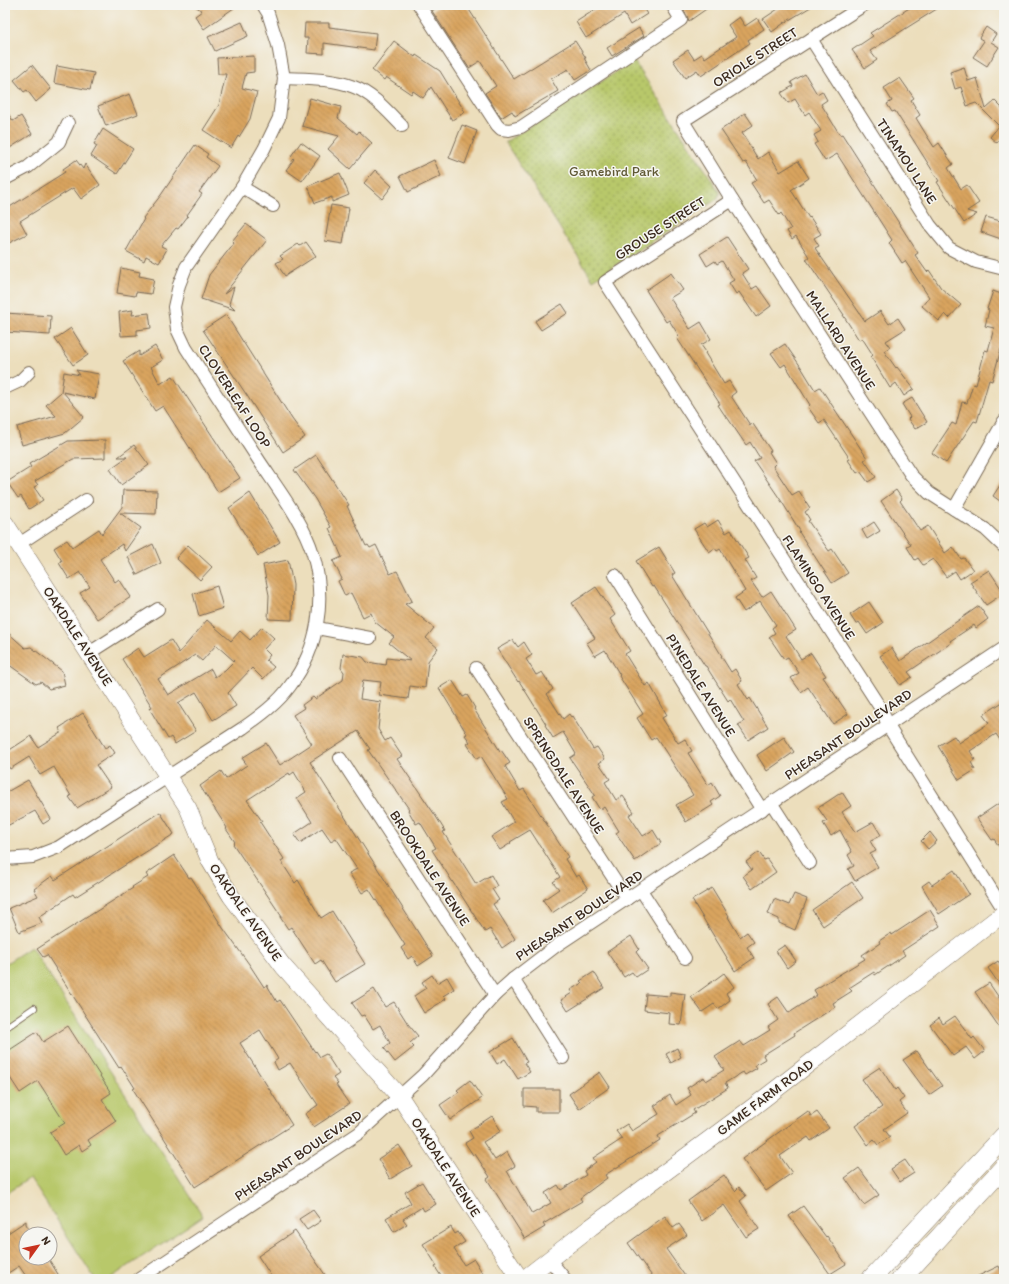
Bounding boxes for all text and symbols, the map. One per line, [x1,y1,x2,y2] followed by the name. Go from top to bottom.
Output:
[709,23,801,91] street label: ORIOLE STREET
[873,115,941,207] street label: TINAMOU LANE
[569,163,660,180] park label: Gamebird Park
[612,193,709,264] street label: GROUSE STREET
[802,287,879,393] street label: MALLARD AVENUE
[195,341,274,451] street label: CLOVERLEAF LOOP
[778,532,859,643] street label: FLAMINGO AVENUE
[39,583,116,689] street label: OAKDALE AVENUE
[662,631,739,740] street label: PINEDALE AVENUE
[781,685,915,783] street label: PHEASANT BOULEVARD
[519,713,608,837] street label: SPRINGDALE AVENUE
[386,807,473,929] street label: BROOKDALE AVENUE
[206,860,286,965] street label: OAKDALE AVENUE
[512,866,646,964] street label: PHEASANT BOULEVARD
[714,1055,817,1139] street label: GAME FARM ROAD
[231,1106,365,1204] street label: PHEASANT BOULEVARD
[407,1114,484,1220] street label: OAKDALE AVENUE
[18,1226,58,1266] north arrow
[38,1234,53,1247] text: N

